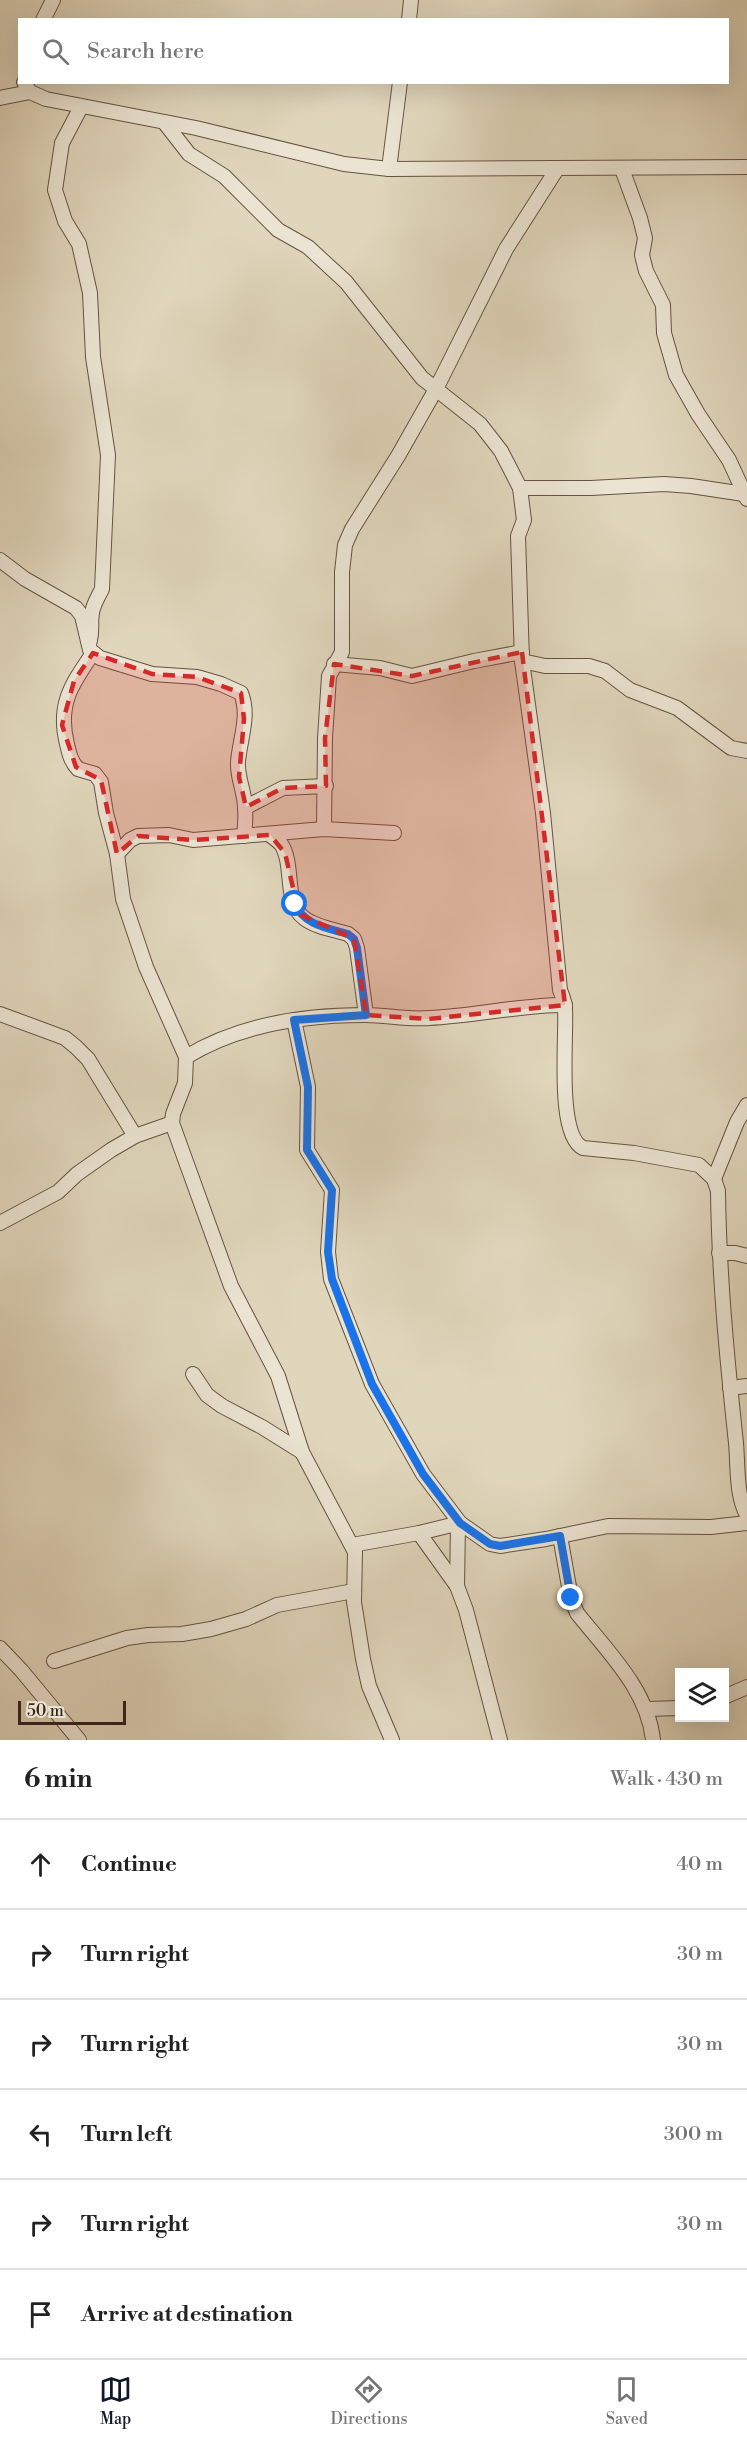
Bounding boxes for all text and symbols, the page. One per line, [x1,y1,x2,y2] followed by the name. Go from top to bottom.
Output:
[18,18,729,84] search box
[39,35,72,68] icon: search
[87,38,204,65] text: Search here
[281,890,307,916] route start
[557,1584,583,1610] route end
[675,1668,729,1722] map controls
[675,1668,729,1722] button: layers
[18,1698,126,1726] scale bar
[27,1701,64,1721] text: 50 m
[24,1763,92,1795] text: 6 min
[610,1767,723,1792] text: Walk · 430 m
[24,1848,57,1881] icon: ahead
[81,1851,177,1878] text: Continue
[676,1852,723,1877] text: 40 m
[24,1938,57,1971] icon: right
[81,1941,189,1968] text: Turn right
[677,1942,723,1967] text: 30 m
[24,2028,57,2061] icon: right
[81,2031,189,2058] text: Turn right
[677,2032,723,2057] text: 30 m
[24,2118,57,2151] icon: left
[81,2121,172,2148] text: Turn left
[664,2122,723,2147] text: 300 m
[24,2208,57,2241] icon: right
[81,2211,189,2238] text: Turn right
[677,2212,723,2237] text: 30 m
[24,2298,57,2331] icon: arrive
[81,2301,293,2328] text: Arrive at destination
[99,2373,132,2429] tab: Map
[330,2373,408,2429] tab: Directions
[606,2373,648,2429] tab: Saved

